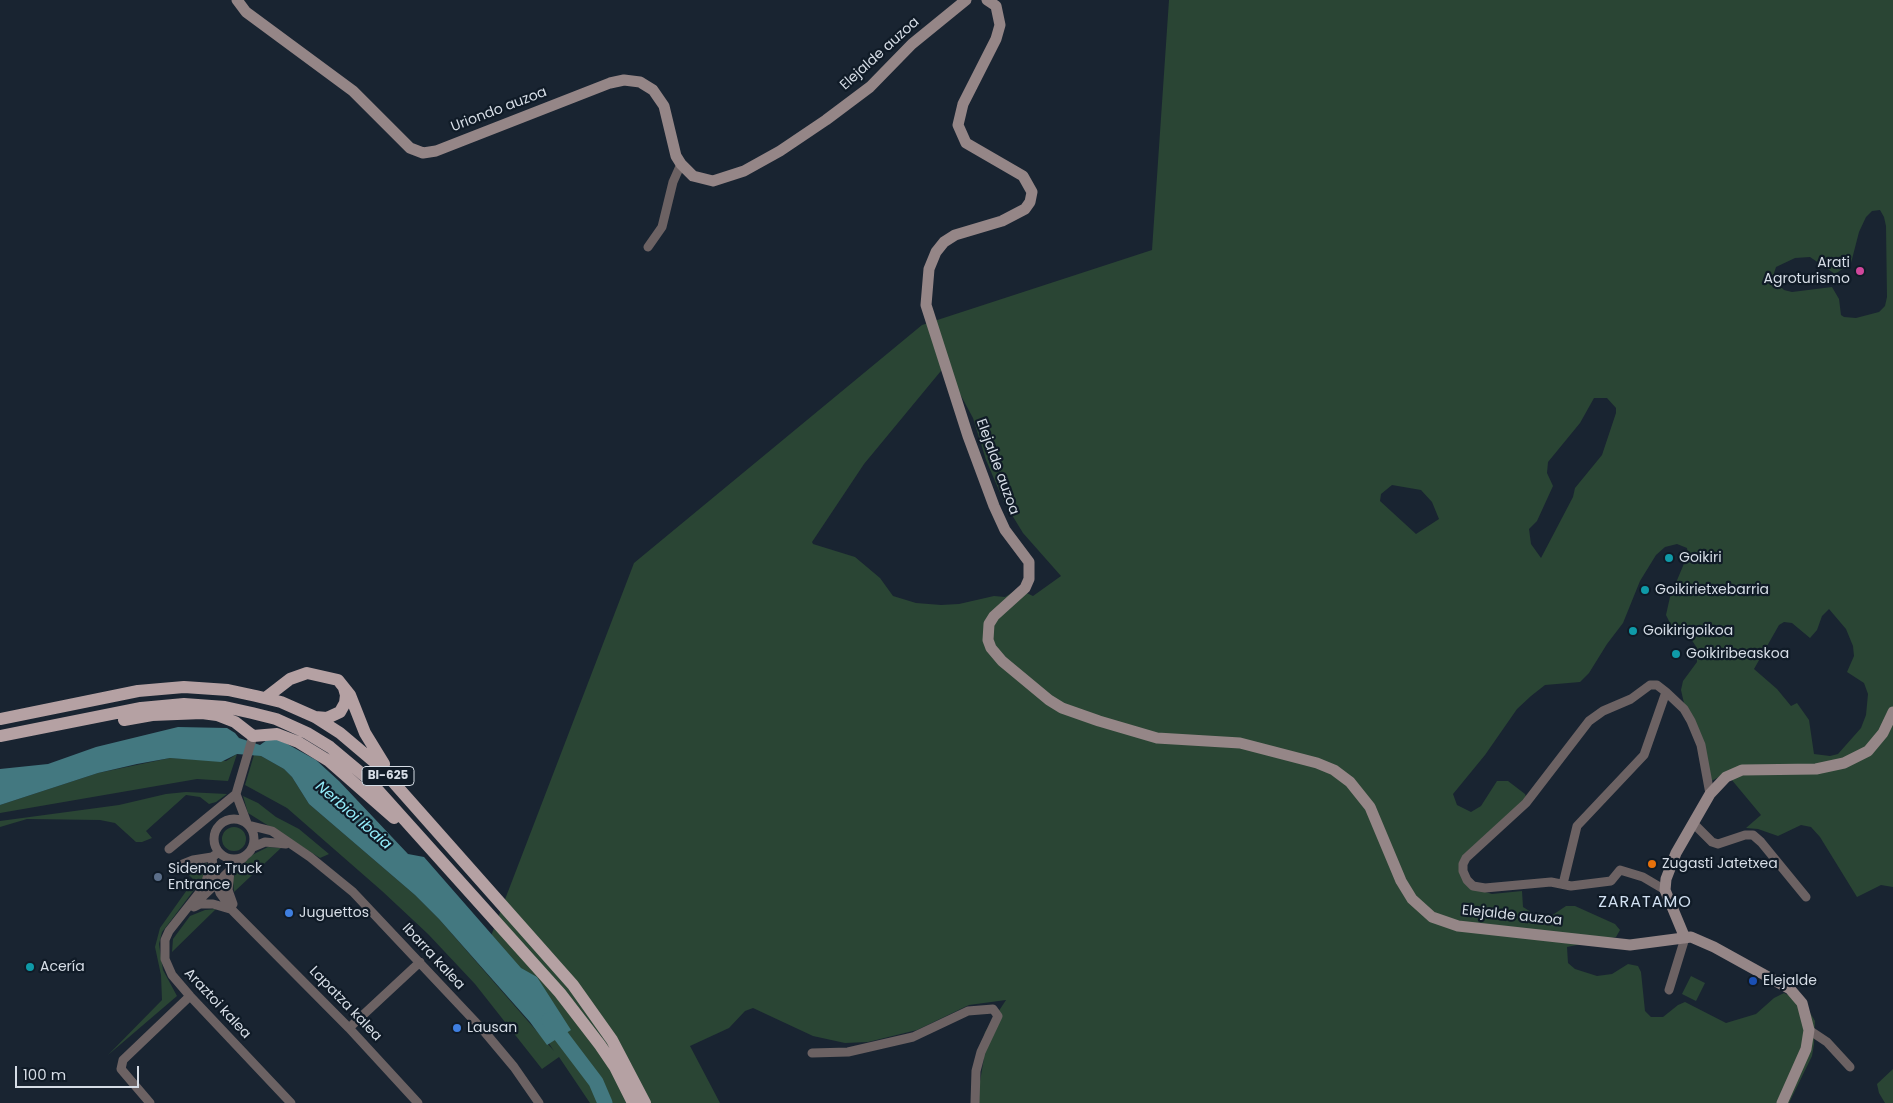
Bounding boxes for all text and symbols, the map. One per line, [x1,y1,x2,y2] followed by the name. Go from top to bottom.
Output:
[837,14,923,94] street label: Elejalde auzoa
[449,84,549,136] street label: Uriondo auzoa
[1764,255,1850,288] place label: Arati Agroturismo
[1854,265,1866,277] marker: Arati Agroturismo
[972,417,1022,517] street label: Elejalde auzoa
[1679,550,1722,566] place label: Goikiri
[1663,552,1675,564] marker: Goikiri
[1655,582,1769,598] place label: Goikirietxebarria
[1639,584,1651,596] marker: Goikirietxebarria
[1643,623,1733,639] place label: Goikirigoikoa
[1627,625,1639,637] marker: Goikirigoikoa
[1686,646,1789,662] place label: Goikiribeaskoa
[1670,648,1682,660] marker: Goikiribeaskoa
[362,766,414,786] road number: BI-625
[311,778,395,854] water label: Nerbioi ibaia
[1662,856,1778,872] place label: Zugasti Jatetxea
[1646,858,1658,870] marker: Zugasti Jatetxea
[168,861,262,894] place label: Sidenor Truck Entrance
[152,871,164,883] marker: Sidenor Truck Entrance
[1597,893,1693,913] district label: ZARATAMO
[1461,902,1563,930] street label: Elejalde auzoa
[299,905,369,921] place label: Juguettos
[283,907,295,919] marker: Juguettos
[398,920,468,994] street label: Ibarra kalea
[40,959,85,975] place label: Acería
[24,961,36,973] marker: Acería
[305,963,385,1045] street label: Lapatza kalea
[180,965,254,1043] street label: Araztoi kalea
[1763,973,1817,989] place label: Elejalde
[1747,975,1759,987] marker: Elejalde
[467,1020,517,1036] place label: Lausan
[451,1022,463,1034] marker: Lausan
[18,1056,141,1088] scale bar
[23,1064,66,1085] text: 100 m

